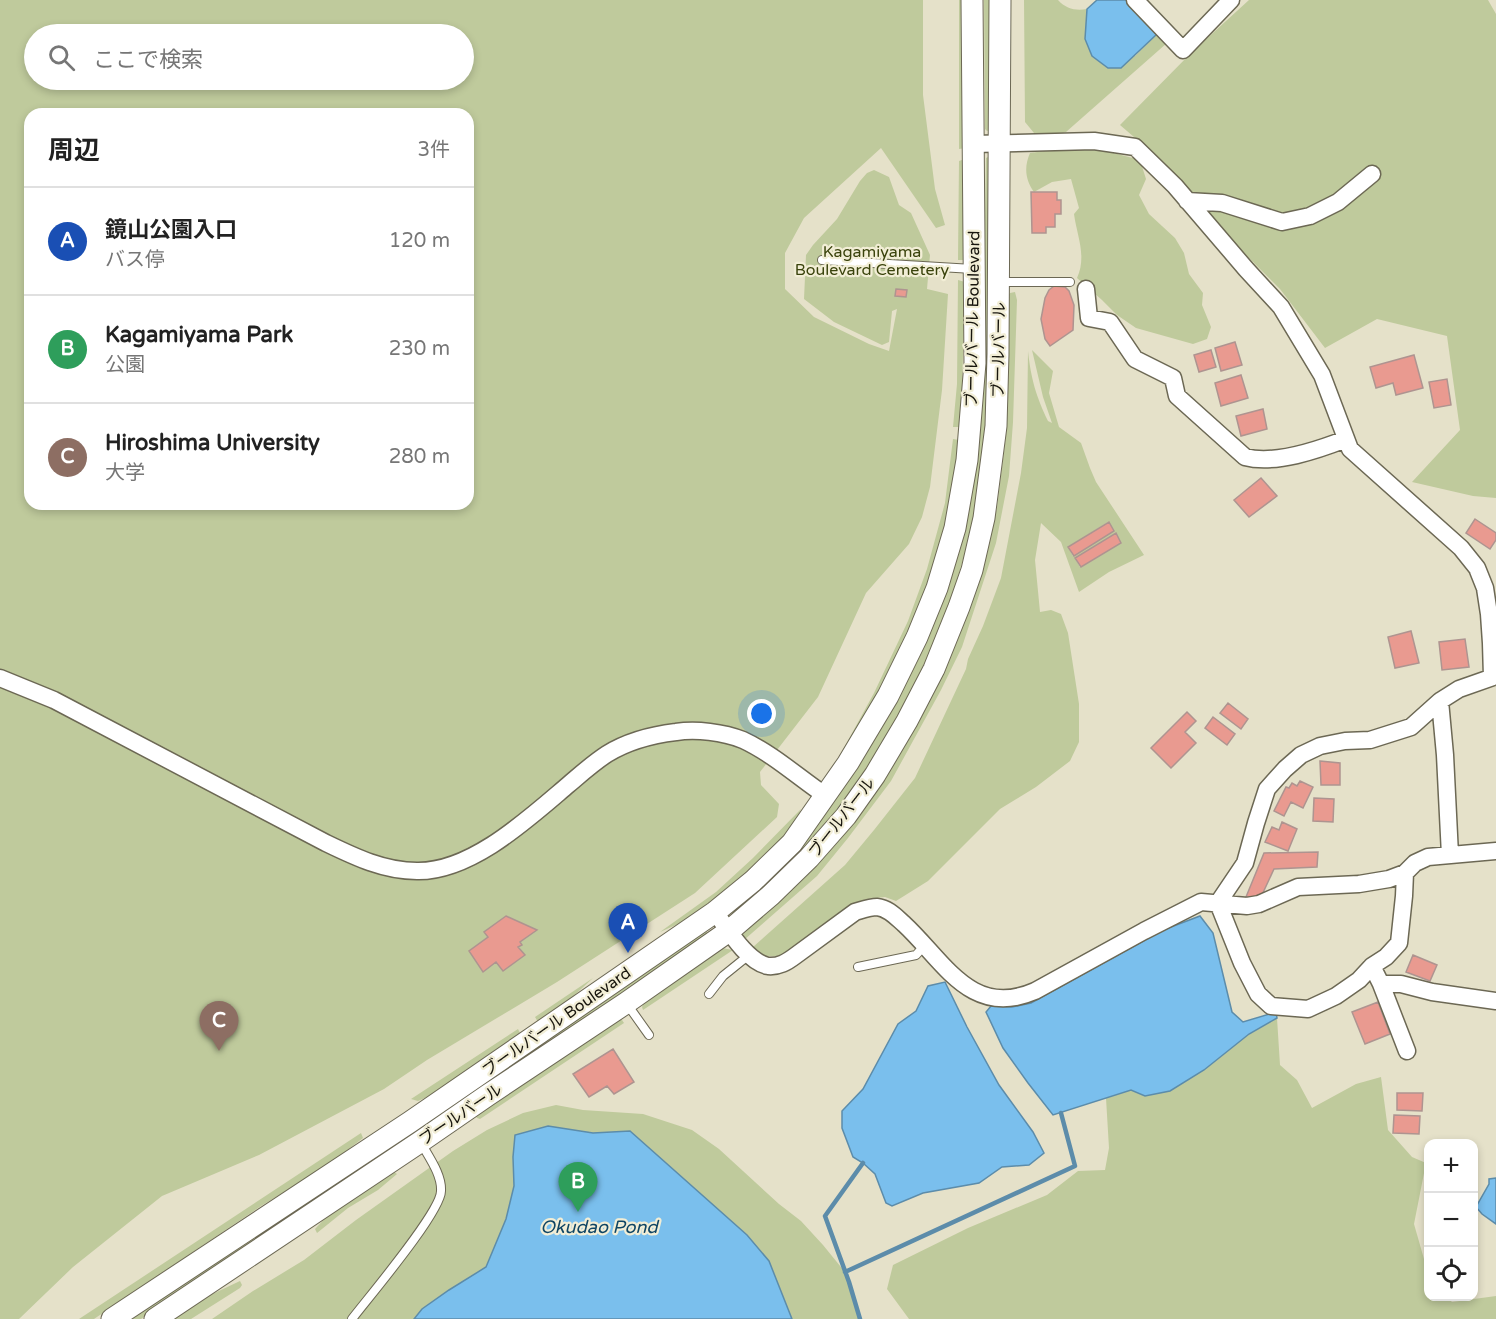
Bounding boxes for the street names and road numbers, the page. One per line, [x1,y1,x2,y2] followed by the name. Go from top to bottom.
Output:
[961,230,985,408] street label: ブールバール Boulevard
[988,302,1010,398] street label: ブールバール
[804,774,879,862] street label: ブールバール
[478,963,635,1081] street label: ブールバール Boulevard
[415,1080,506,1150] street label: ブールバール

